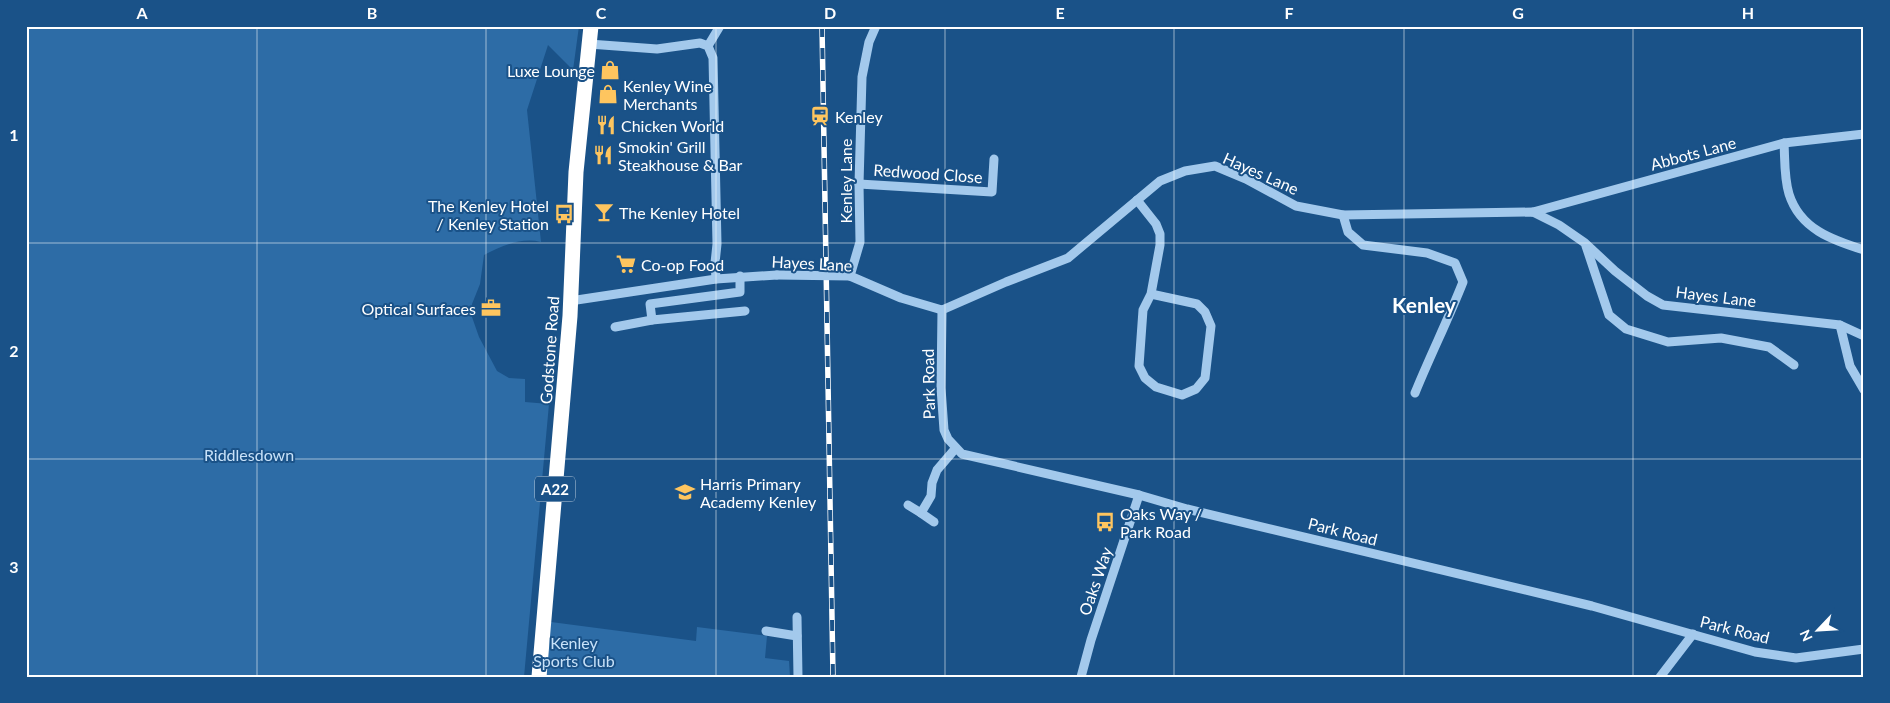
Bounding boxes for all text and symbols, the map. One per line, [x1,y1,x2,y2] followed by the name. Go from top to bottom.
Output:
[135,3,148,22] text: A
[367,3,377,22] text: B
[596,3,607,22] text: C
[824,3,836,22] text: D
[1055,3,1065,22] text: E
[1284,3,1294,22] text: F
[1512,3,1524,22] text: G
[1742,3,1754,22] text: H
[599,59,621,81] shop icon: Luxe Lounge
[507,61,595,80] place label: Luxe Lounge
[623,76,712,113] place label: Kenley Wine Merchants
[597,83,619,105] shop icon: Kenley Wine Merchants
[809,105,831,127] station icon: Kenley
[835,107,883,126] place label: Kenley
[595,114,617,136] restaurant icon: Chicken World
[621,116,724,135] place label: Chicken World
[9,125,19,144] text: 1
[1648,132,1738,174] street label: Abbots Lane
[618,137,743,174] place label: Smokin' Grill Steakhouse & Bar
[836,139,855,223] street label: Kenley Lane
[592,144,614,166] restaurant icon: Smokin' Grill Steakhouse & Bar
[1220,148,1302,198] street label: Hayes Lane
[873,160,983,186] street label: Redwood Close
[428,196,549,233] place label: The Kenley Hotel / Kenley Station
[593,201,615,223] bar icon: The Kenley Hotel
[553,203,575,225] bus stop icon: The Kenley Hotel / Kenley Station
[619,203,740,222] place label: The Kenley Hotel
[771,251,853,275] street label: Hayes Lane
[615,253,637,275] supermarket icon: Co-op Food
[641,255,724,274] place label: Co-op Food
[1675,282,1757,310] street label: Hayes Lane
[1392,292,1457,317] district label: Kenley
[536,295,562,405] street label: Godstone Road
[480,297,502,319] office icon: Optical Surfaces
[362,299,476,318] place label: Optical Surfaces
[9,341,19,360] text: 2
[918,348,938,420] street label: Park Road
[204,445,294,464] park label: Riddlesdown
[700,474,817,511] place label: Harris Primary Academy Kenley
[535,476,575,502] road number: A22
[674,481,696,503] school or university icon: Harris Primary Academy Kenley
[1120,504,1202,541] place label: Oaks Way / Park Road
[1094,511,1116,533] bus stop icon: Oaks Way / Park Road
[1306,513,1380,549] street label: Park Road
[1074,544,1116,618] street label: Oaks Way
[9,557,19,576] text: 3
[1792,606,1842,656] north arrow
[1698,611,1772,647] street label: Park Road
[1796,627,1816,644] text: N
[533,633,615,670] park label: Kenley Sports Club

